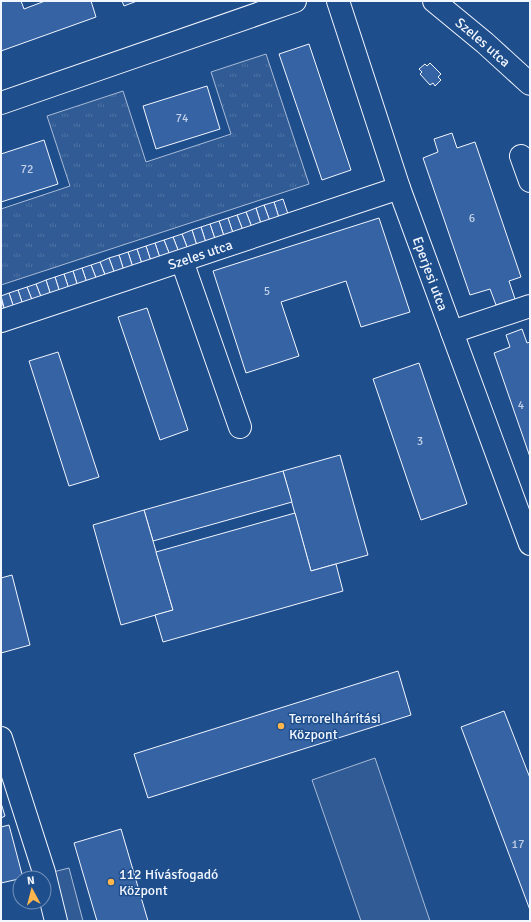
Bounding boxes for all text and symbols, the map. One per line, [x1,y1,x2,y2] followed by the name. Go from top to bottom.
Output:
[452,14,514,71] street label: Szeles utca
[176,111,189,126] house number: 74
[21,162,33,177] house number: 72
[469,211,475,226] house number: 6
[409,234,451,313] street label: Eperjesi utca
[166,236,235,274] street label: Szeles utca
[264,284,270,299] house number: 5
[518,398,525,413] house number: 4
[417,434,423,449] house number: 3
[289,710,381,743] place label: Terrorelhárítási Központ
[276,721,286,731] marker: Terrorelhárítási Központ
[512,837,524,852] house number: 17
[119,866,218,899] place label: 112 Hívásfogadó Központ
[12,870,52,910] north arrow
[26,874,35,887] text: N
[106,877,116,887] marker: 112 Hívásfogadó Központ

